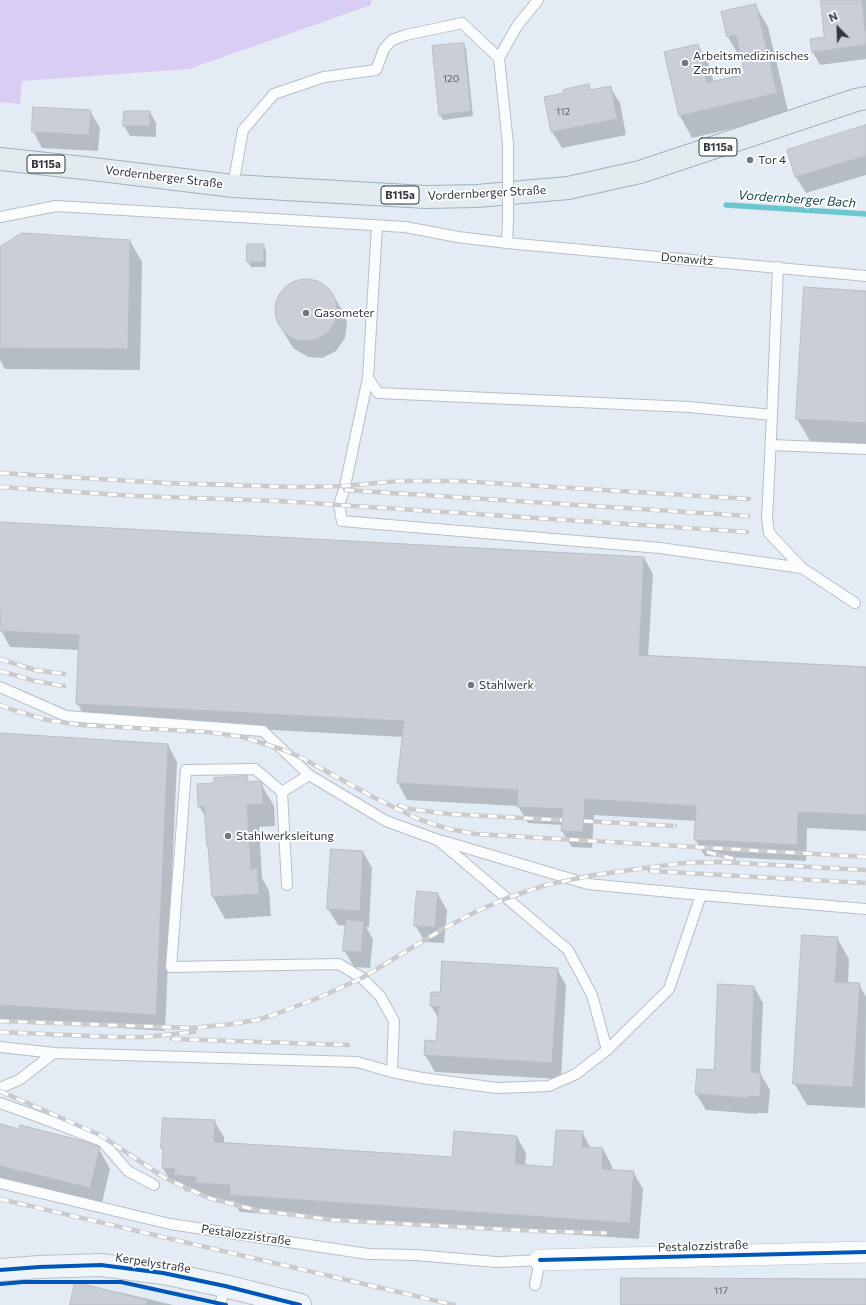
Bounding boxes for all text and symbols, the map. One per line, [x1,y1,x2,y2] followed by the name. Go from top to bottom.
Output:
[818,8,858,48] north arrow
[827,9,839,24] text: N
[693,49,809,77] place label: Arbeitsmedizinisches Zentrum
[680,58,690,68] marker: Arbeitsmedizinisches Zentrum
[443,73,459,85] house number: 120
[556,106,570,118] house number: 112
[699,138,737,156] road number: B115a
[758,153,786,167] place label: Tor 4
[27,155,65,173] road number: B115a
[745,155,755,165] marker: Tor 4
[104,163,224,191] street label: Vordernberger Straße
[427,183,547,203] street label: Vordernberger Straße
[381,186,419,204] road number: B115a
[738,187,856,211] water label: Vordernberger Bach
[660,250,714,268] street label: Donawitz
[314,306,374,320] place label: Gasometer
[301,308,311,318] marker: Gasometer
[479,678,534,692] place label: Stahlwerk
[466,680,476,690] marker: Stahlwerk
[236,829,334,843] place label: Stahlwerksleitung
[223,831,233,841] marker: Stahlwerksleitung
[200,1222,292,1248] street label: Pestalozzistraße
[658,1237,748,1255] street label: Pestalozzistraße
[114,1250,192,1276] street label: Kerpelystraße
[714,1285,728,1297] house number: 117

